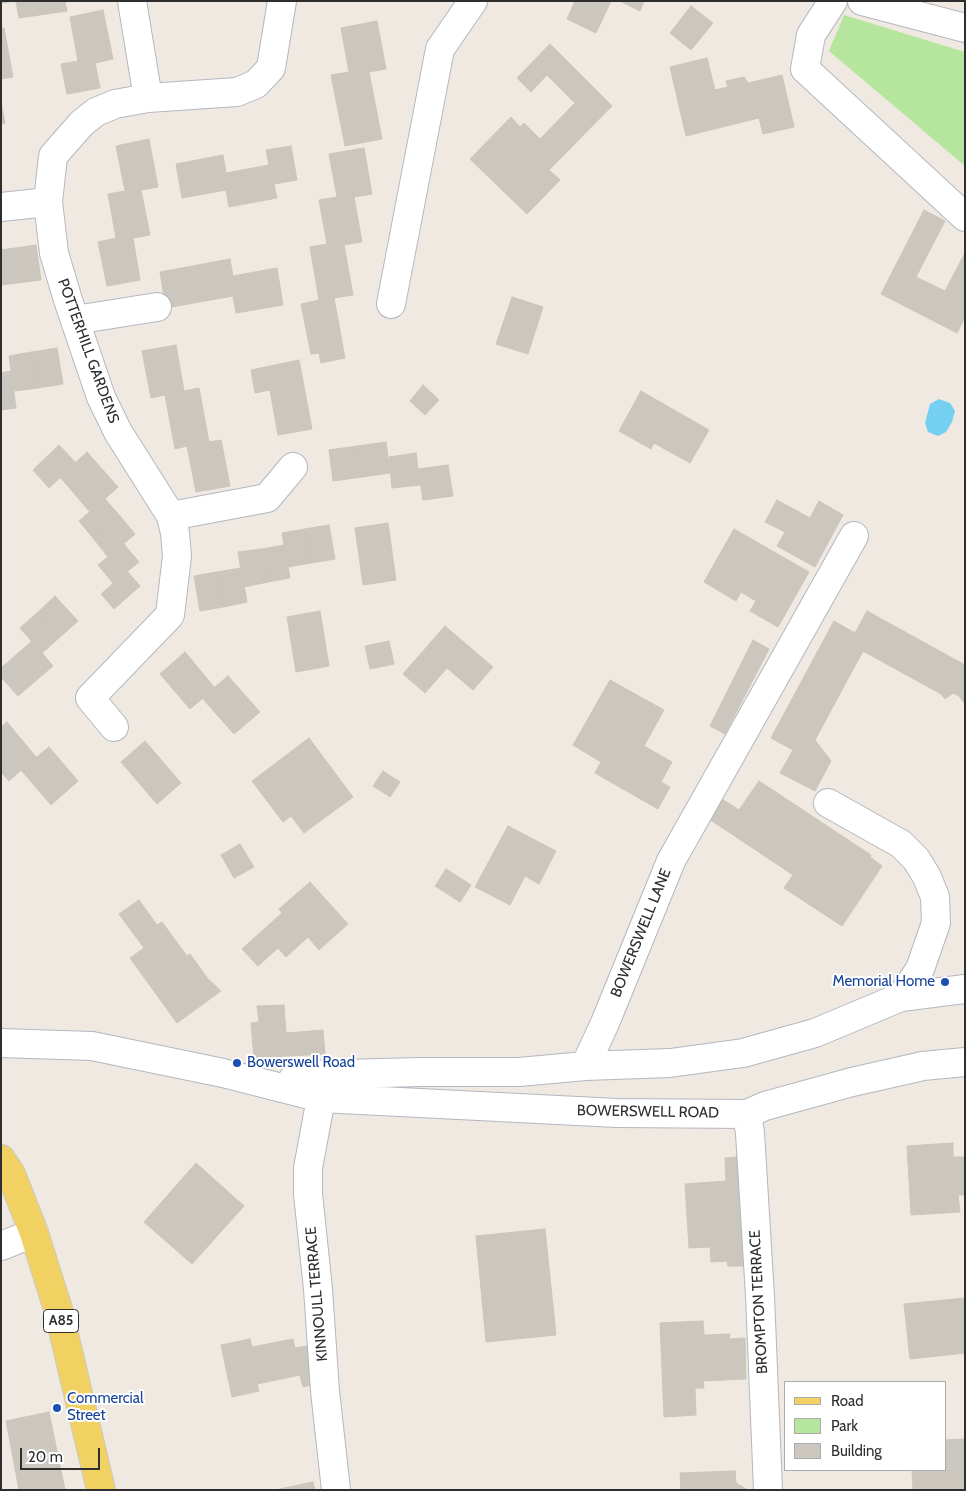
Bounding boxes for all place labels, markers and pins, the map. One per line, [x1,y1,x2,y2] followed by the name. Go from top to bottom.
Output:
[832,973,935,991] place label: Memorial Home
[939,976,951,988] marker: Memorial Home
[247,1054,355,1072] place label: Bowerswell Road
[231,1057,243,1069] marker: Bowerswell Road
[67,1390,144,1425] place label: Commercial Street
[51,1402,63,1414] marker: Commercial Street

